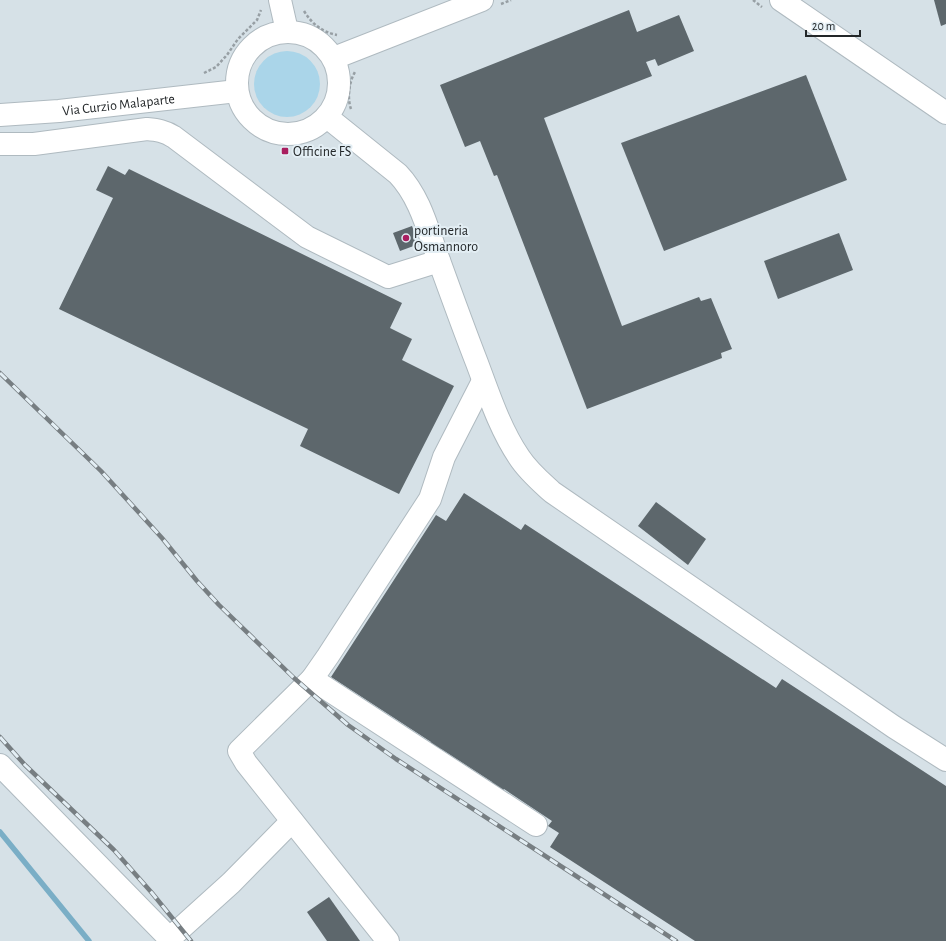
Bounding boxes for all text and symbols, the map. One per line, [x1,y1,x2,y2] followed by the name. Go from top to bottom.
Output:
[806,12,860,38] scale bar
[812,20,835,32] text: 20 m
[62,92,176,119] street label: Via Curzio Malaparte
[293,145,351,159] place label: Officine FS
[280,146,290,156] marker: Officine FS
[414,224,478,254] place label: portineria Osmannoro
[401,233,411,243] marker: portineria Osmannoro

